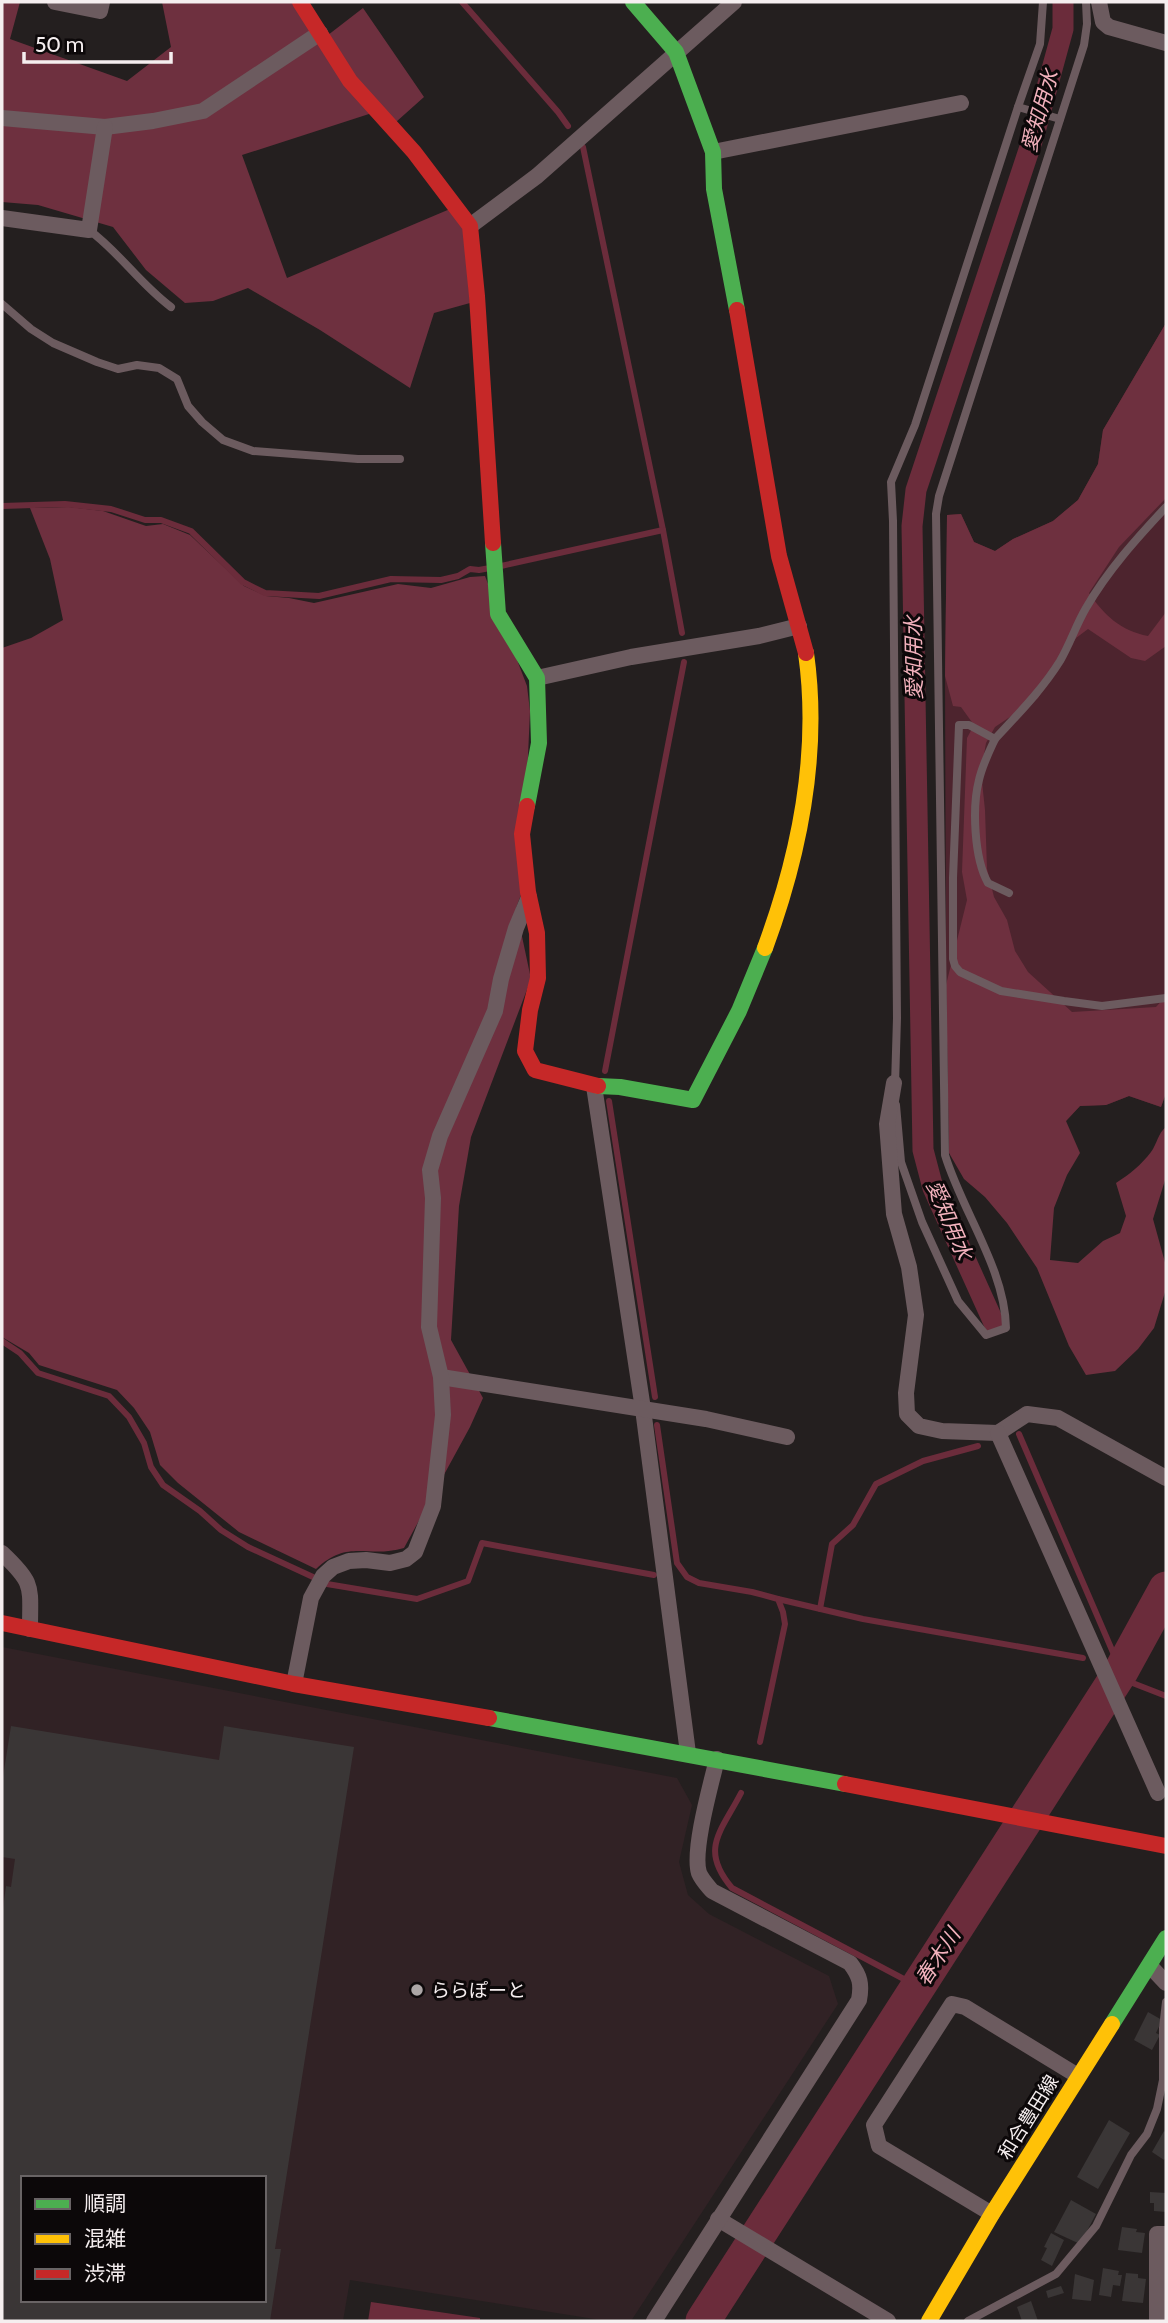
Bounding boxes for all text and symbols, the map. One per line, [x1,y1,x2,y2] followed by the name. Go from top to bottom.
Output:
[24,21,172,65] scale bar
[35,32,84,57] text: 50 m
[1016,65,1064,155] water label: 愛知用水
[900,614,927,700] water label: 愛知用水
[922,1176,978,1265] water label: 愛知用水
[910,1922,966,1990] water label: 春木川
[431,1979,526,2002] place label: ららぽーと
[409,1982,425,1998] marker: ららぽーと
[993,2071,1063,2164] street label: 和合豊田線
[21,2176,266,2302] legend
[84,2191,126,2216] text: 順調
[84,2226,126,2251] text: 混雑
[84,2261,126,2286] text: 渋滞

